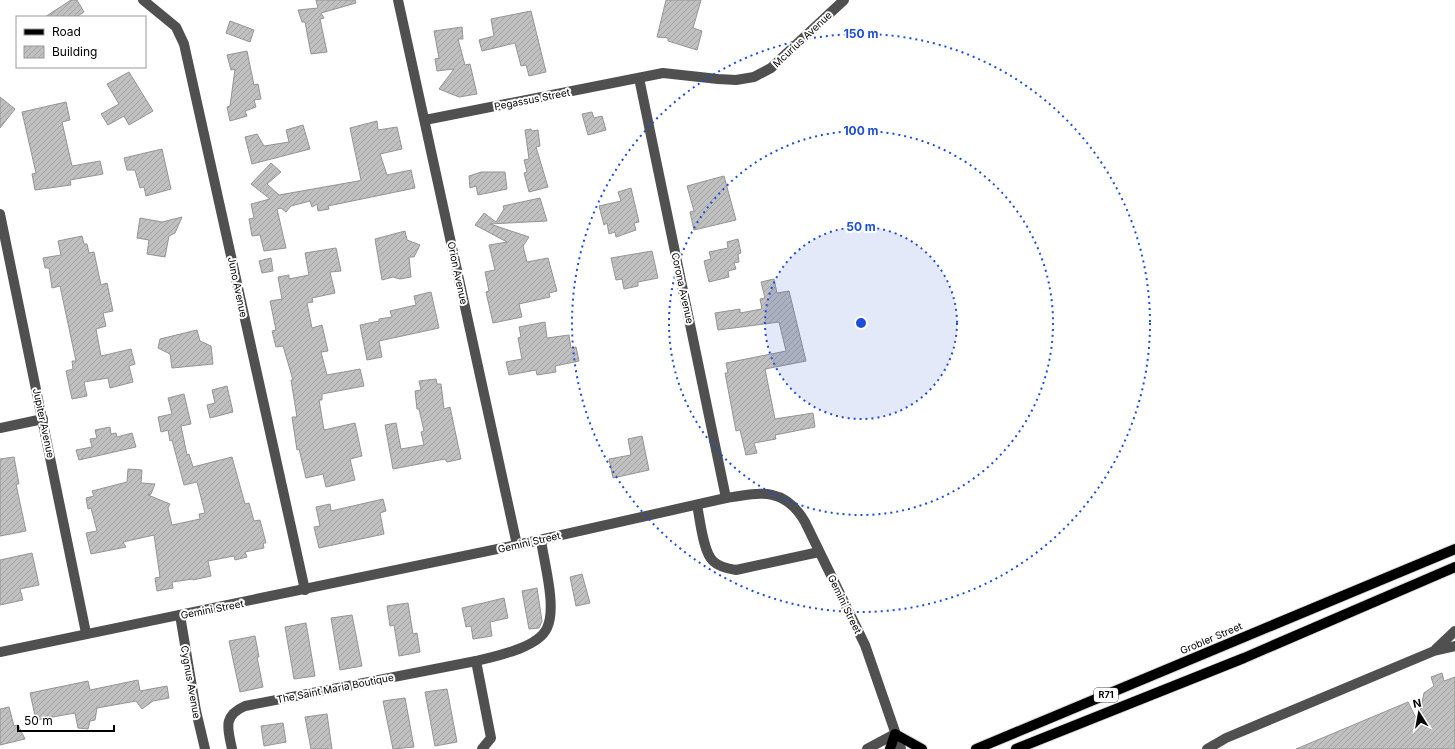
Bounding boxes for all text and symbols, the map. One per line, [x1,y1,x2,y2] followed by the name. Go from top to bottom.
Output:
[770,9,834,69] street label: Mcurius Avenue
[16,16,146,68] legend
[52,24,81,39] text: Road
[844,26,878,41] text: 150 m
[52,44,97,59] text: Building
[493,86,571,112] street label: Pegassus Street
[843,123,879,138] text: 100 m
[846,219,876,234] text: 50 m
[445,241,471,306] street label: Orion Avenue
[670,251,696,325] street label: Corona Avenue
[226,256,250,318] street label: Juno Avenue
[854,316,868,330] centre of rings
[31,387,57,459] street label: Jupiter Avenue
[497,529,562,555] street label: Gemini Street
[826,573,865,636] street label: Gemini Street
[180,597,245,621] street label: Gemini Street
[1178,619,1244,656] street label: Grobler Street
[179,645,203,720] street label: Cygnus Avenue
[276,671,395,705] street label: The Saint Maria Boutique
[1094,688,1118,702] road number: R71
[1399,693,1439,733] north arrow
[1412,696,1423,711] text: N
[18,707,114,733] scale bar
[24,713,53,728] text: 50 m

